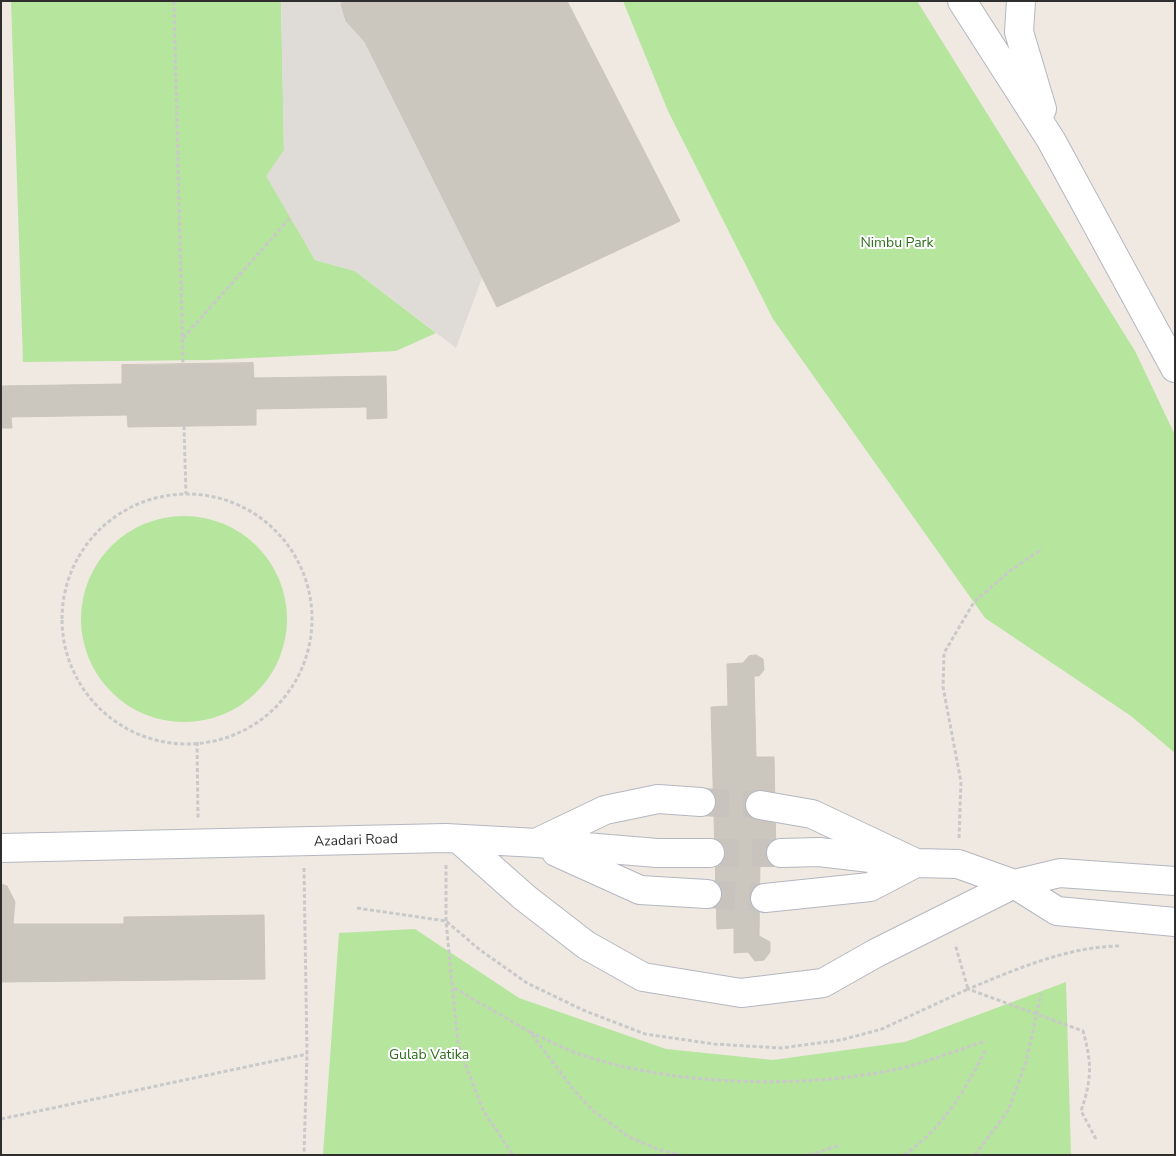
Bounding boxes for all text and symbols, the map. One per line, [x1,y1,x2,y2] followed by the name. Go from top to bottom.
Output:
[860,236,934,252] park label: Nimbu Park
[314,831,398,851] street label: Azadari Road
[389,1048,469,1064] park label: Gulab Vatika

